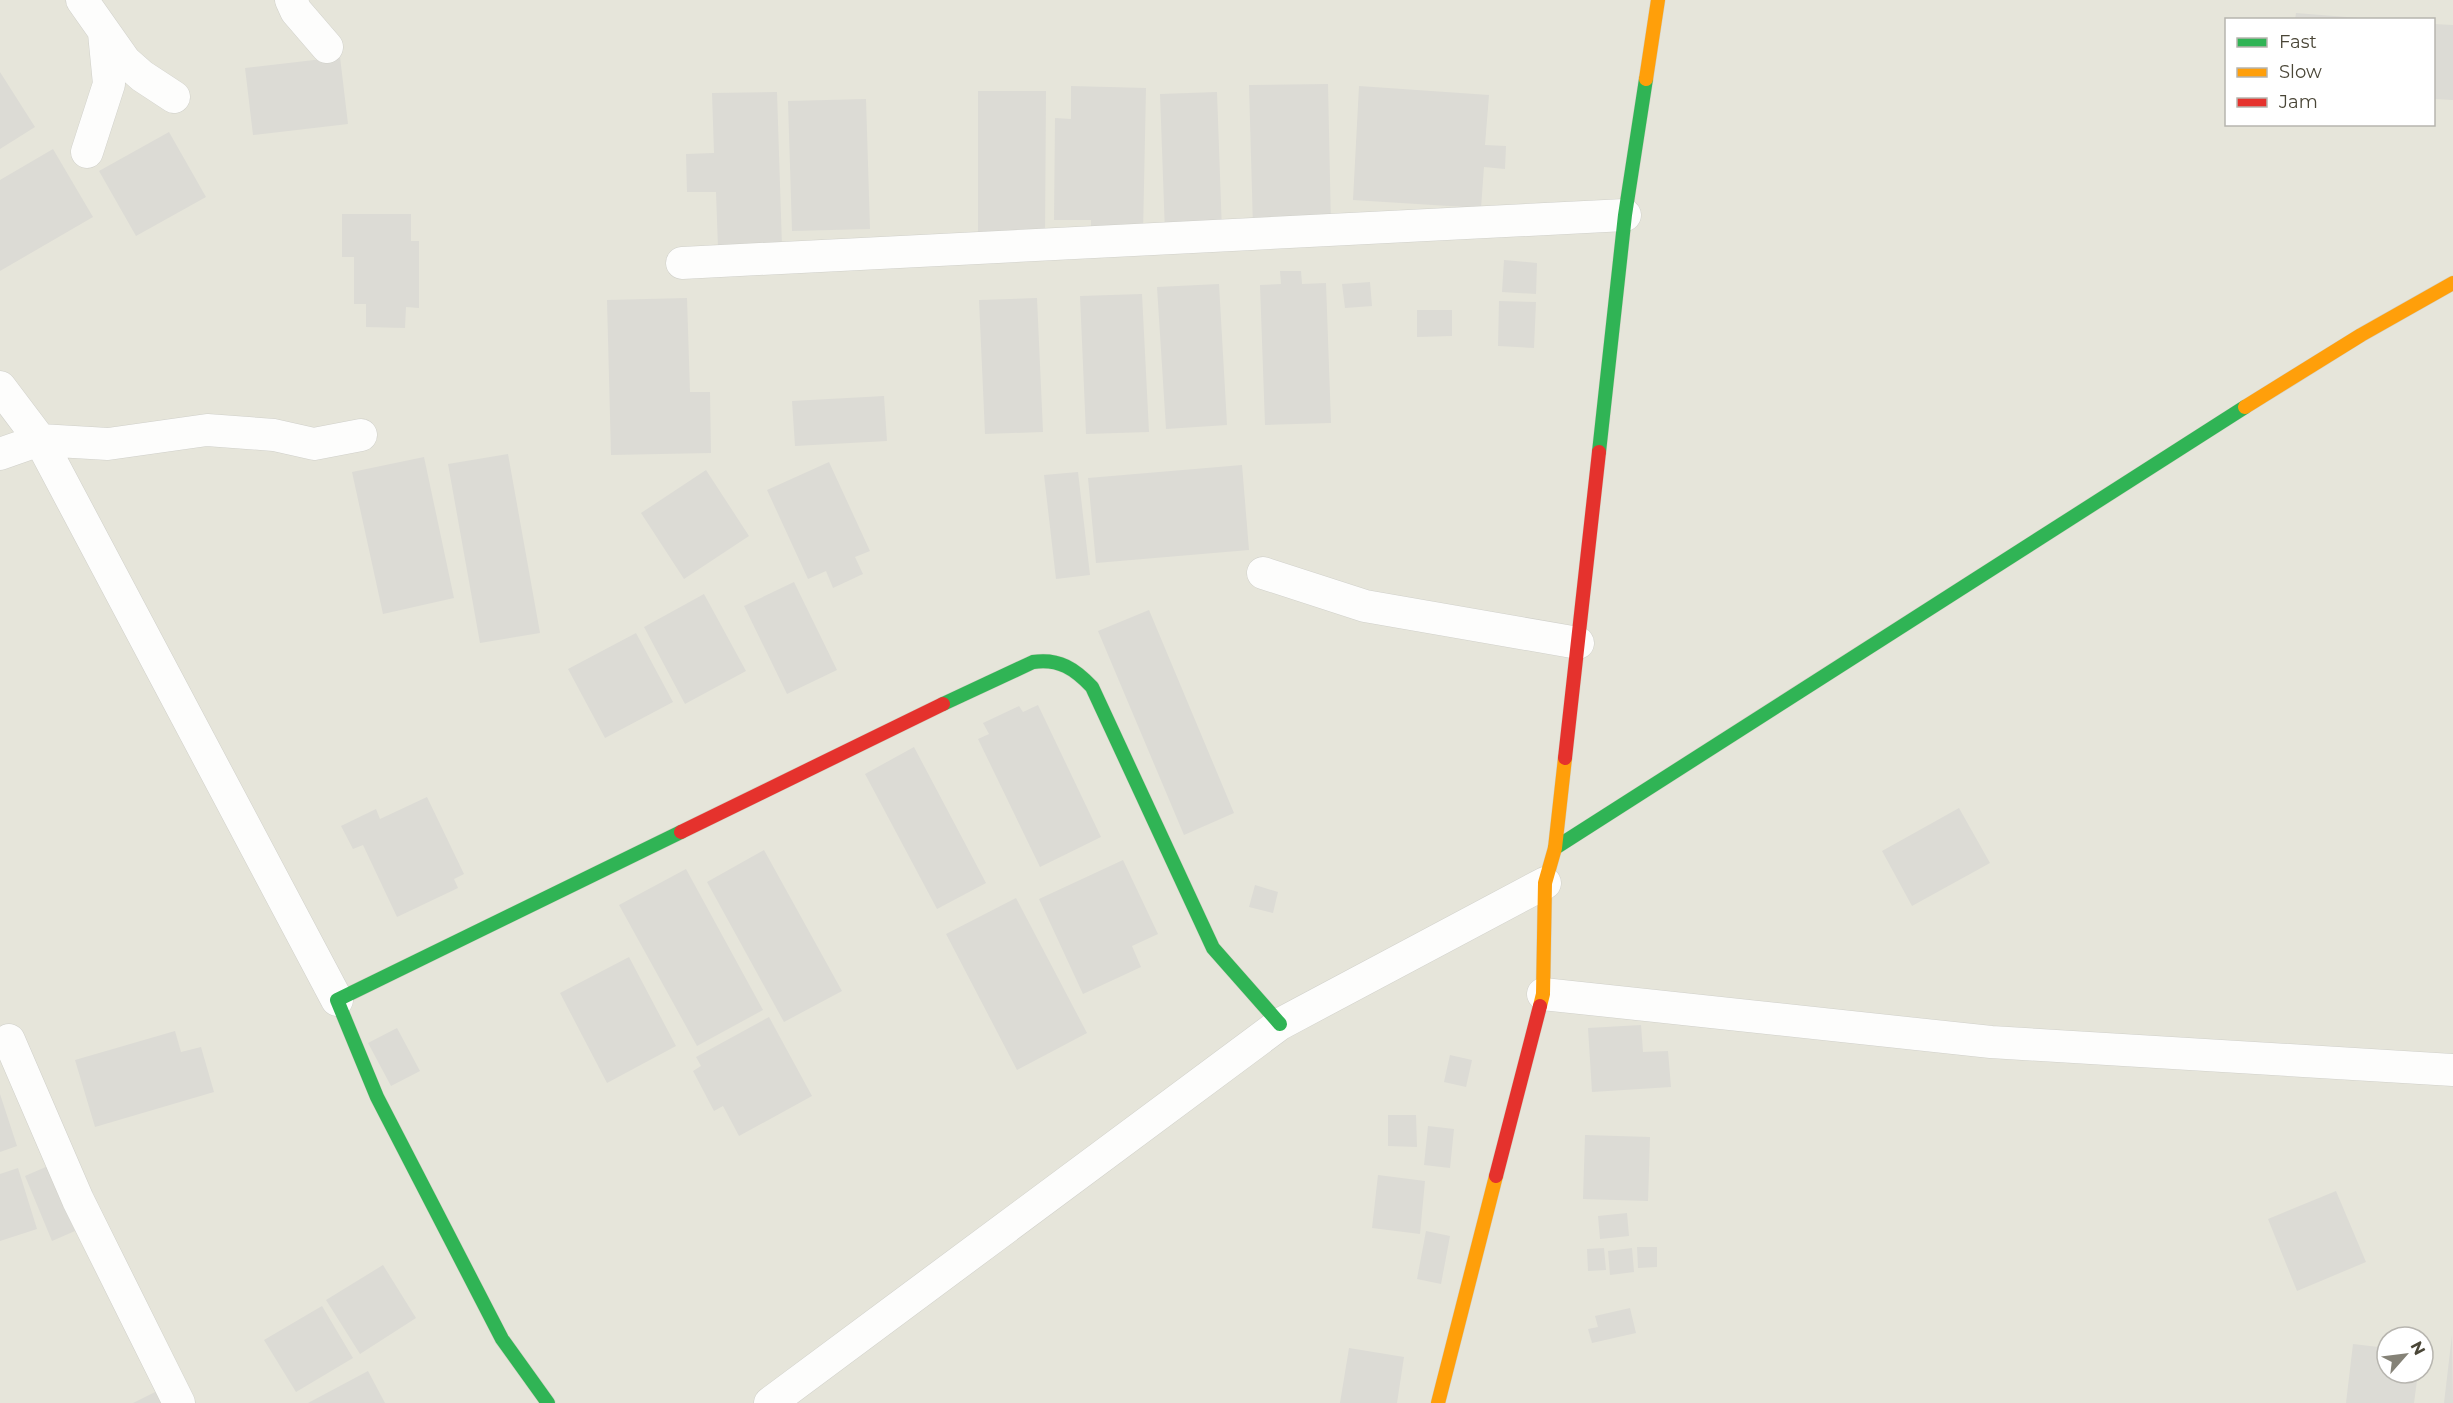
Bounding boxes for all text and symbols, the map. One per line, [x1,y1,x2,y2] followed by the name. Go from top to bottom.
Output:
[2225,18,2435,126] legend
[2279,31,2317,53] text: Fast
[2279,61,2322,83] text: Slow
[2278,91,2318,113] text: Jam
[2375,1325,2435,1385] north arrow
[2406,1338,2429,1358] text: N

